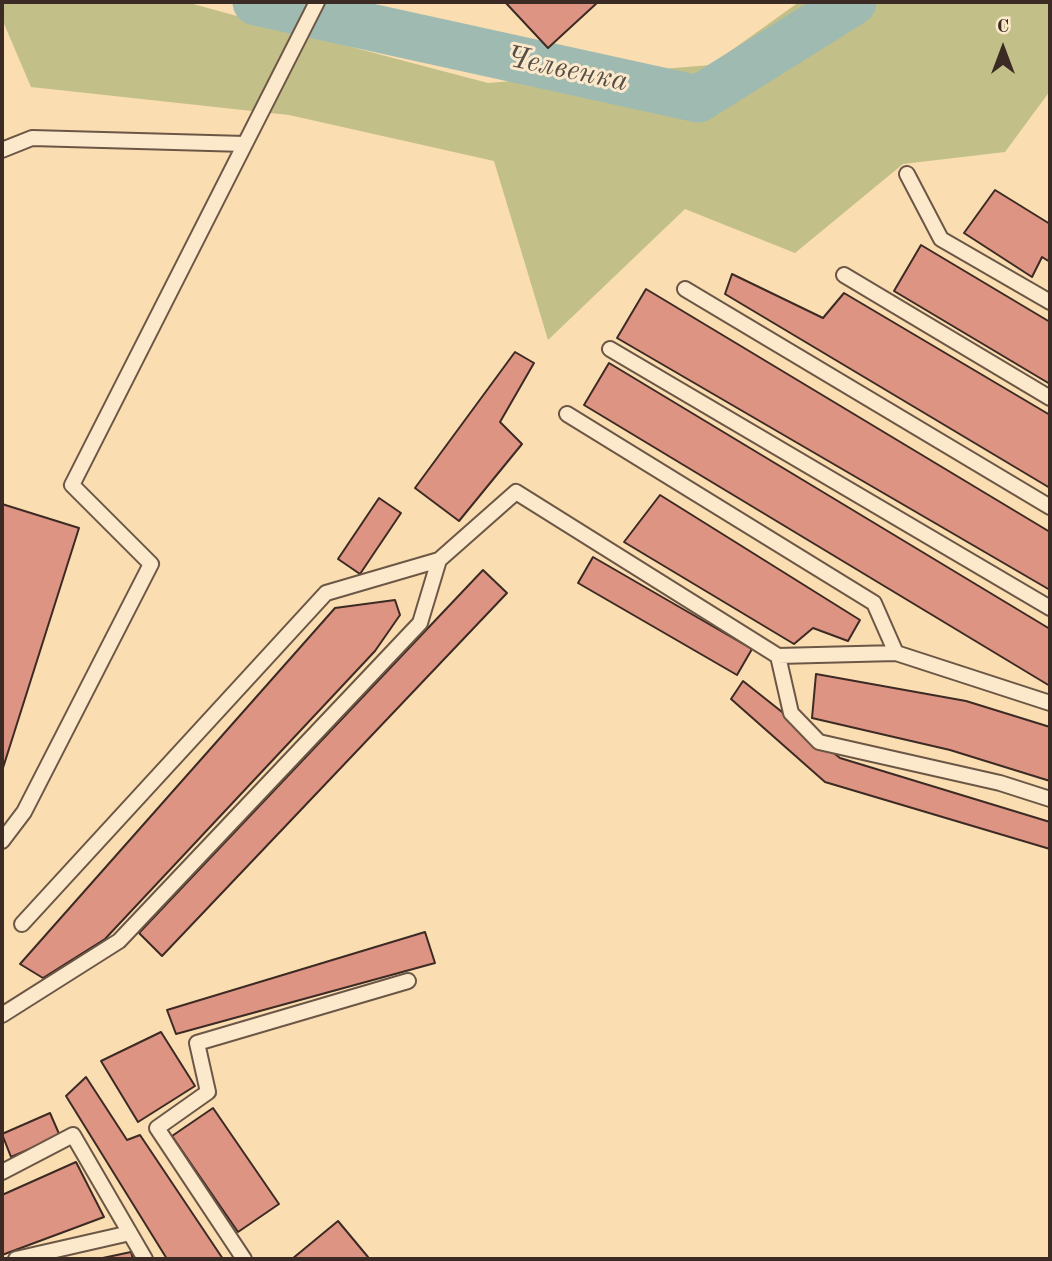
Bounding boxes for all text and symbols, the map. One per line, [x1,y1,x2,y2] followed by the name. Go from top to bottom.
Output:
[968,14,1038,84] north arrow
[997,18,1009,37] text: С
[503,39,631,101] water label: Челвенка

